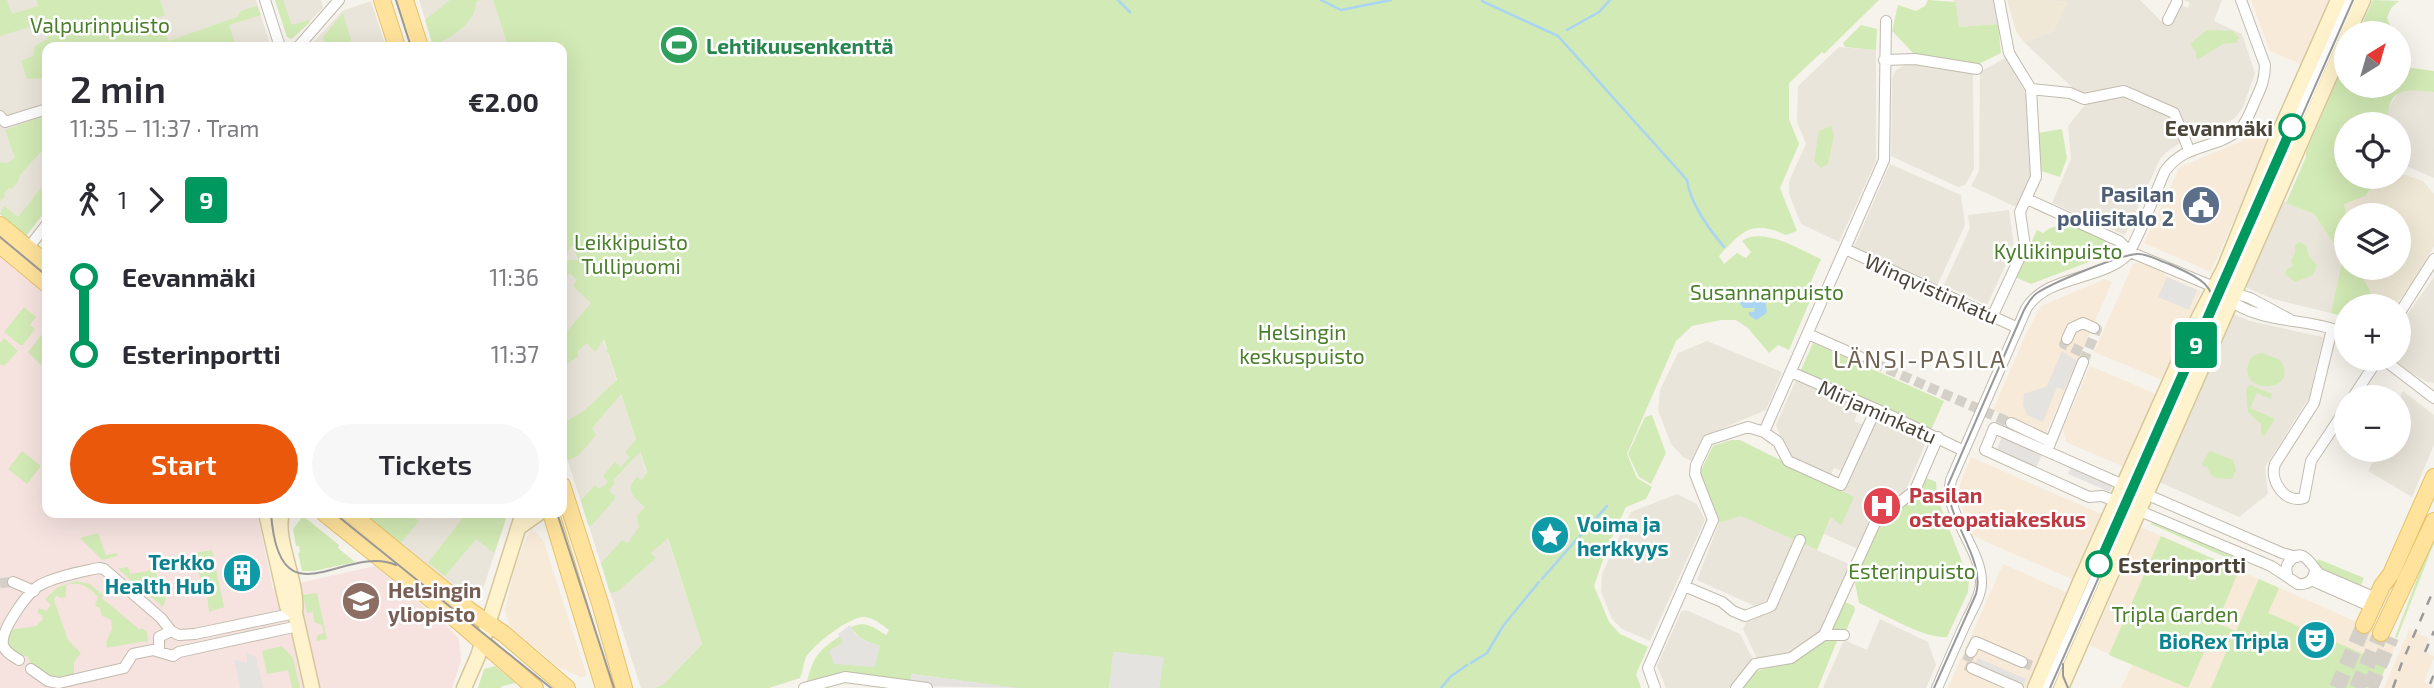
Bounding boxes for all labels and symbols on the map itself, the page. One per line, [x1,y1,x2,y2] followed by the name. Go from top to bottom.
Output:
[30,12,170,37] park label: Valpurinpuisto
[2334,21,2412,98] north arrow
[658,24,700,66] sports icon: Lehtikuusenkenttä
[706,33,893,58] place label: Lehtikuusenkenttä
[2279,114,2305,140] marker: Eevanmäki
[2165,115,2273,140] place label: Eevanmäki
[2057,181,2174,230] place label: Pasilan poliisitalo 2
[2180,184,2222,226] public building icon: Pasilan poliisitalo 2
[574,229,688,278] park label: Leikkipuisto Tullipuomi
[1994,238,2122,263] park label: Kyllikinpuisto
[1861,247,2003,329] street label: Winqvistinkatu
[1690,279,1844,304] park label: Susannanpuisto
[1239,319,1365,368] park label: Helsingin keskuspuisto
[2173,322,2219,368] line badge: 9
[1833,344,2007,373] district label: LÄNSI-PASILA
[1815,374,1941,449] street label: Mirjaminkatu
[1909,482,2086,531] place label: Pasilan osteopatiakeskus
[1861,485,1903,527] hospital icon: Pasilan osteopatiakeskus
[1577,511,1669,561] place label: Voima ja herkkyys
[1529,514,1571,556] place icon: Voima ja herkkyys
[105,549,215,598] place label: Terkko Health Hub
[2086,551,2112,577] marker: Esterinportti
[221,552,263,594] building icon: Terkko Health Hub
[2118,552,2246,577] place label: Esterinportti
[1848,558,1976,583] park label: Esterinpuisto
[388,577,481,627] place label: Helsingin yliopisto
[340,580,382,622] school or university icon: Helsingin yliopisto
[2112,601,2238,626] park label: Tripla Garden
[2295,619,2337,661] theatre icon: BioRex Tripla
[2159,628,2289,653] place label: BioRex Tripla

